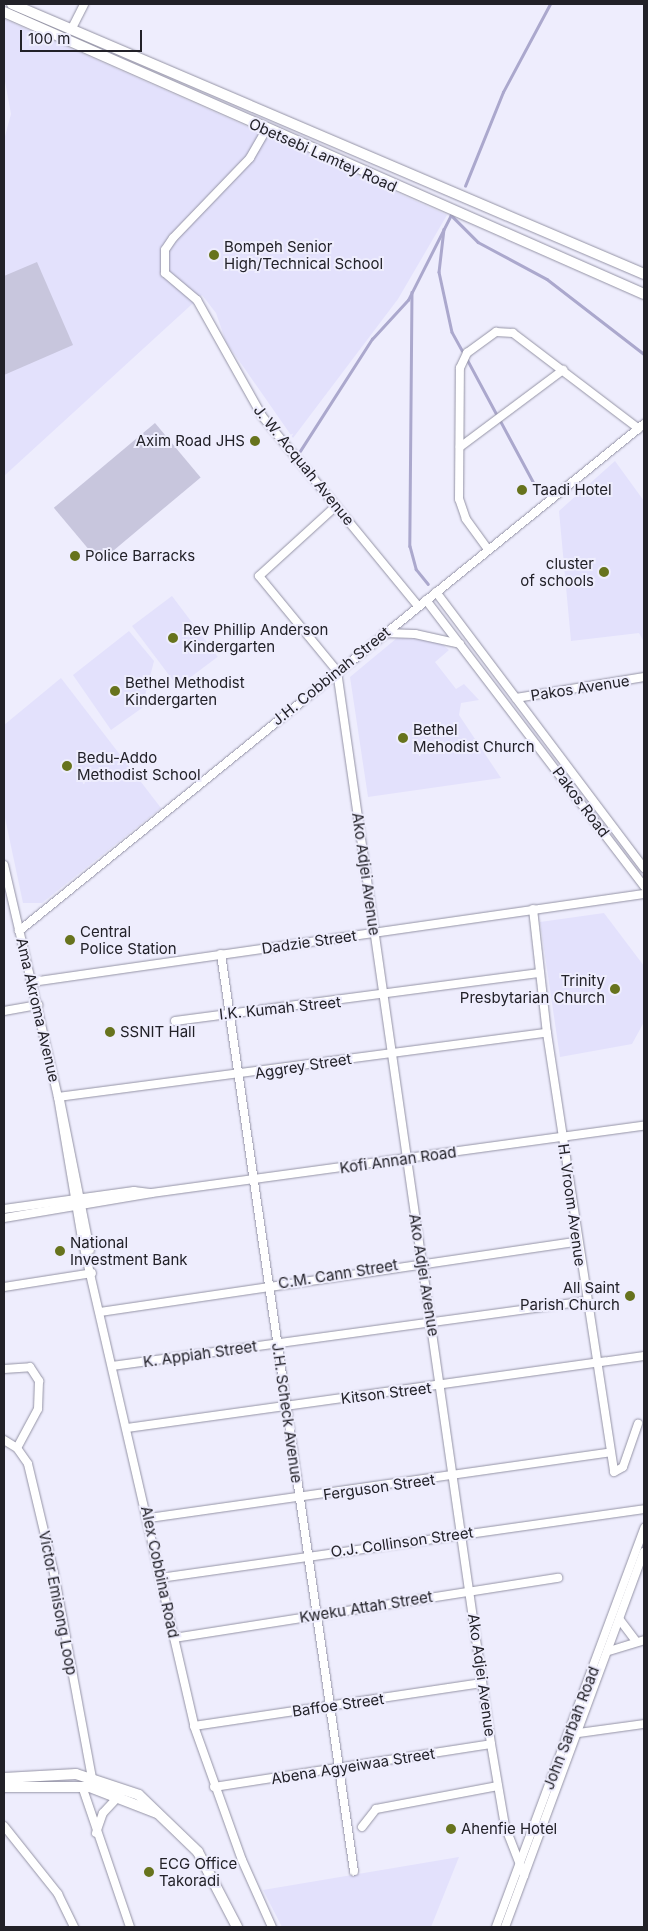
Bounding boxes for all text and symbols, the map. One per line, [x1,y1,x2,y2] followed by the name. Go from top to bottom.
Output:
[22,20,145,52] scale bar
[28,29,70,48] text: 100 m
[246,114,400,196] street label: Obetsebi Lamtey Road
[224,237,383,272] place label: Bompeh Senior High/Technical School
[208,249,220,261] marker: Bompeh Senior High/Technical School
[250,401,358,529] street label: J. W. Acquah Avenue
[136,432,245,450] place label: Axim Road JHS
[249,435,261,447] marker: Axim Road JHS
[532,481,612,499] place label: Taadi Hotel
[516,484,528,496] marker: Taadi Hotel
[85,547,195,565] place label: Police Barracks
[69,550,81,562] marker: Police Barracks
[520,554,594,589] place label: cluster of schools
[598,566,610,578] marker: cluster of schools
[183,620,328,655] place label: Rev Phillip Anderson Kindergarten
[268,623,394,729] street label: J.H. Cobbinah Street
[167,632,179,644] marker: Rev Phillip Anderson Kindergarten
[529,671,631,705] street label: Pakos Avenue
[125,673,245,708] place label: Bethel Methodist Kindergarten
[109,685,121,697] marker: Bethel Methodist Kindergarten
[413,720,535,755] place label: Bethel Mehodist Church
[397,732,409,744] marker: Bethel Mehodist Church
[77,748,201,783] place label: Bedu-Addo Methodist School
[61,760,73,772] marker: Bedu-Addo Methodist School
[549,763,613,841] street label: Pakos Road
[348,811,384,937] street label: Ako Adjei Avenue
[80,922,177,957] place label: Central Police Station
[260,926,358,958] street label: Dadzie Street
[64,934,76,946] marker: Central Police Station
[13,936,63,1084] street label: Ama Akroma Avenue
[460,971,605,1006] place label: Trinity Presbytarian Church
[609,983,621,995] marker: Trinity Presbytarian Church
[218,993,342,1023] street label: I.K. Kumah Street
[120,1023,195,1041] place label: SSNIT Hall
[104,1026,116,1038] marker: SSNIT Hall
[253,1049,353,1083] street label: Aggrey Street
[338,1143,458,1177] street label: Kofi Annan Road
[554,1143,590,1267] street label: H. Vroom Avenue
[405,1212,443,1338] street label: Ako Adjei Avenue
[70,1233,188,1268] place label: National Investment Bank
[54,1245,66,1257] marker: National Investment Bank
[277,1256,399,1292] street label: C.M. Cann Street
[520,1278,620,1313] place label: All Saint Parish Church
[624,1290,636,1302] marker: All Saint Parish Church
[142,1337,258,1371] street label: K. Appiah Street
[268,1342,306,1484] street label: J.H. Scheck Avenue
[340,1379,432,1407] street label: Kitson Street
[322,1470,436,1504] street label: Ferguson Street
[137,1504,183,1640] street label: Alex Cobbina Road
[330,1523,474,1561] street label: O.J. Collinson Street
[35,1529,81,1677] street label: Victor Emisong Loop
[298,1588,434,1626] street label: Kweku Attah Street
[464,1612,500,1738] street label: Ako Adjei Avenue
[539,1664,603,1792] street label: John Sarbah Road
[291,1690,385,1720] street label: Baffoe Street
[270,1744,436,1788] street label: Abena Agyeiwaa Street
[461,1820,557,1838] place label: Ahenfie Hotel
[445,1823,457,1835] marker: Ahenfie Hotel
[159,1854,237,1889] place label: ECG Office Takoradi
[143,1866,155,1878] marker: ECG Office Takoradi

